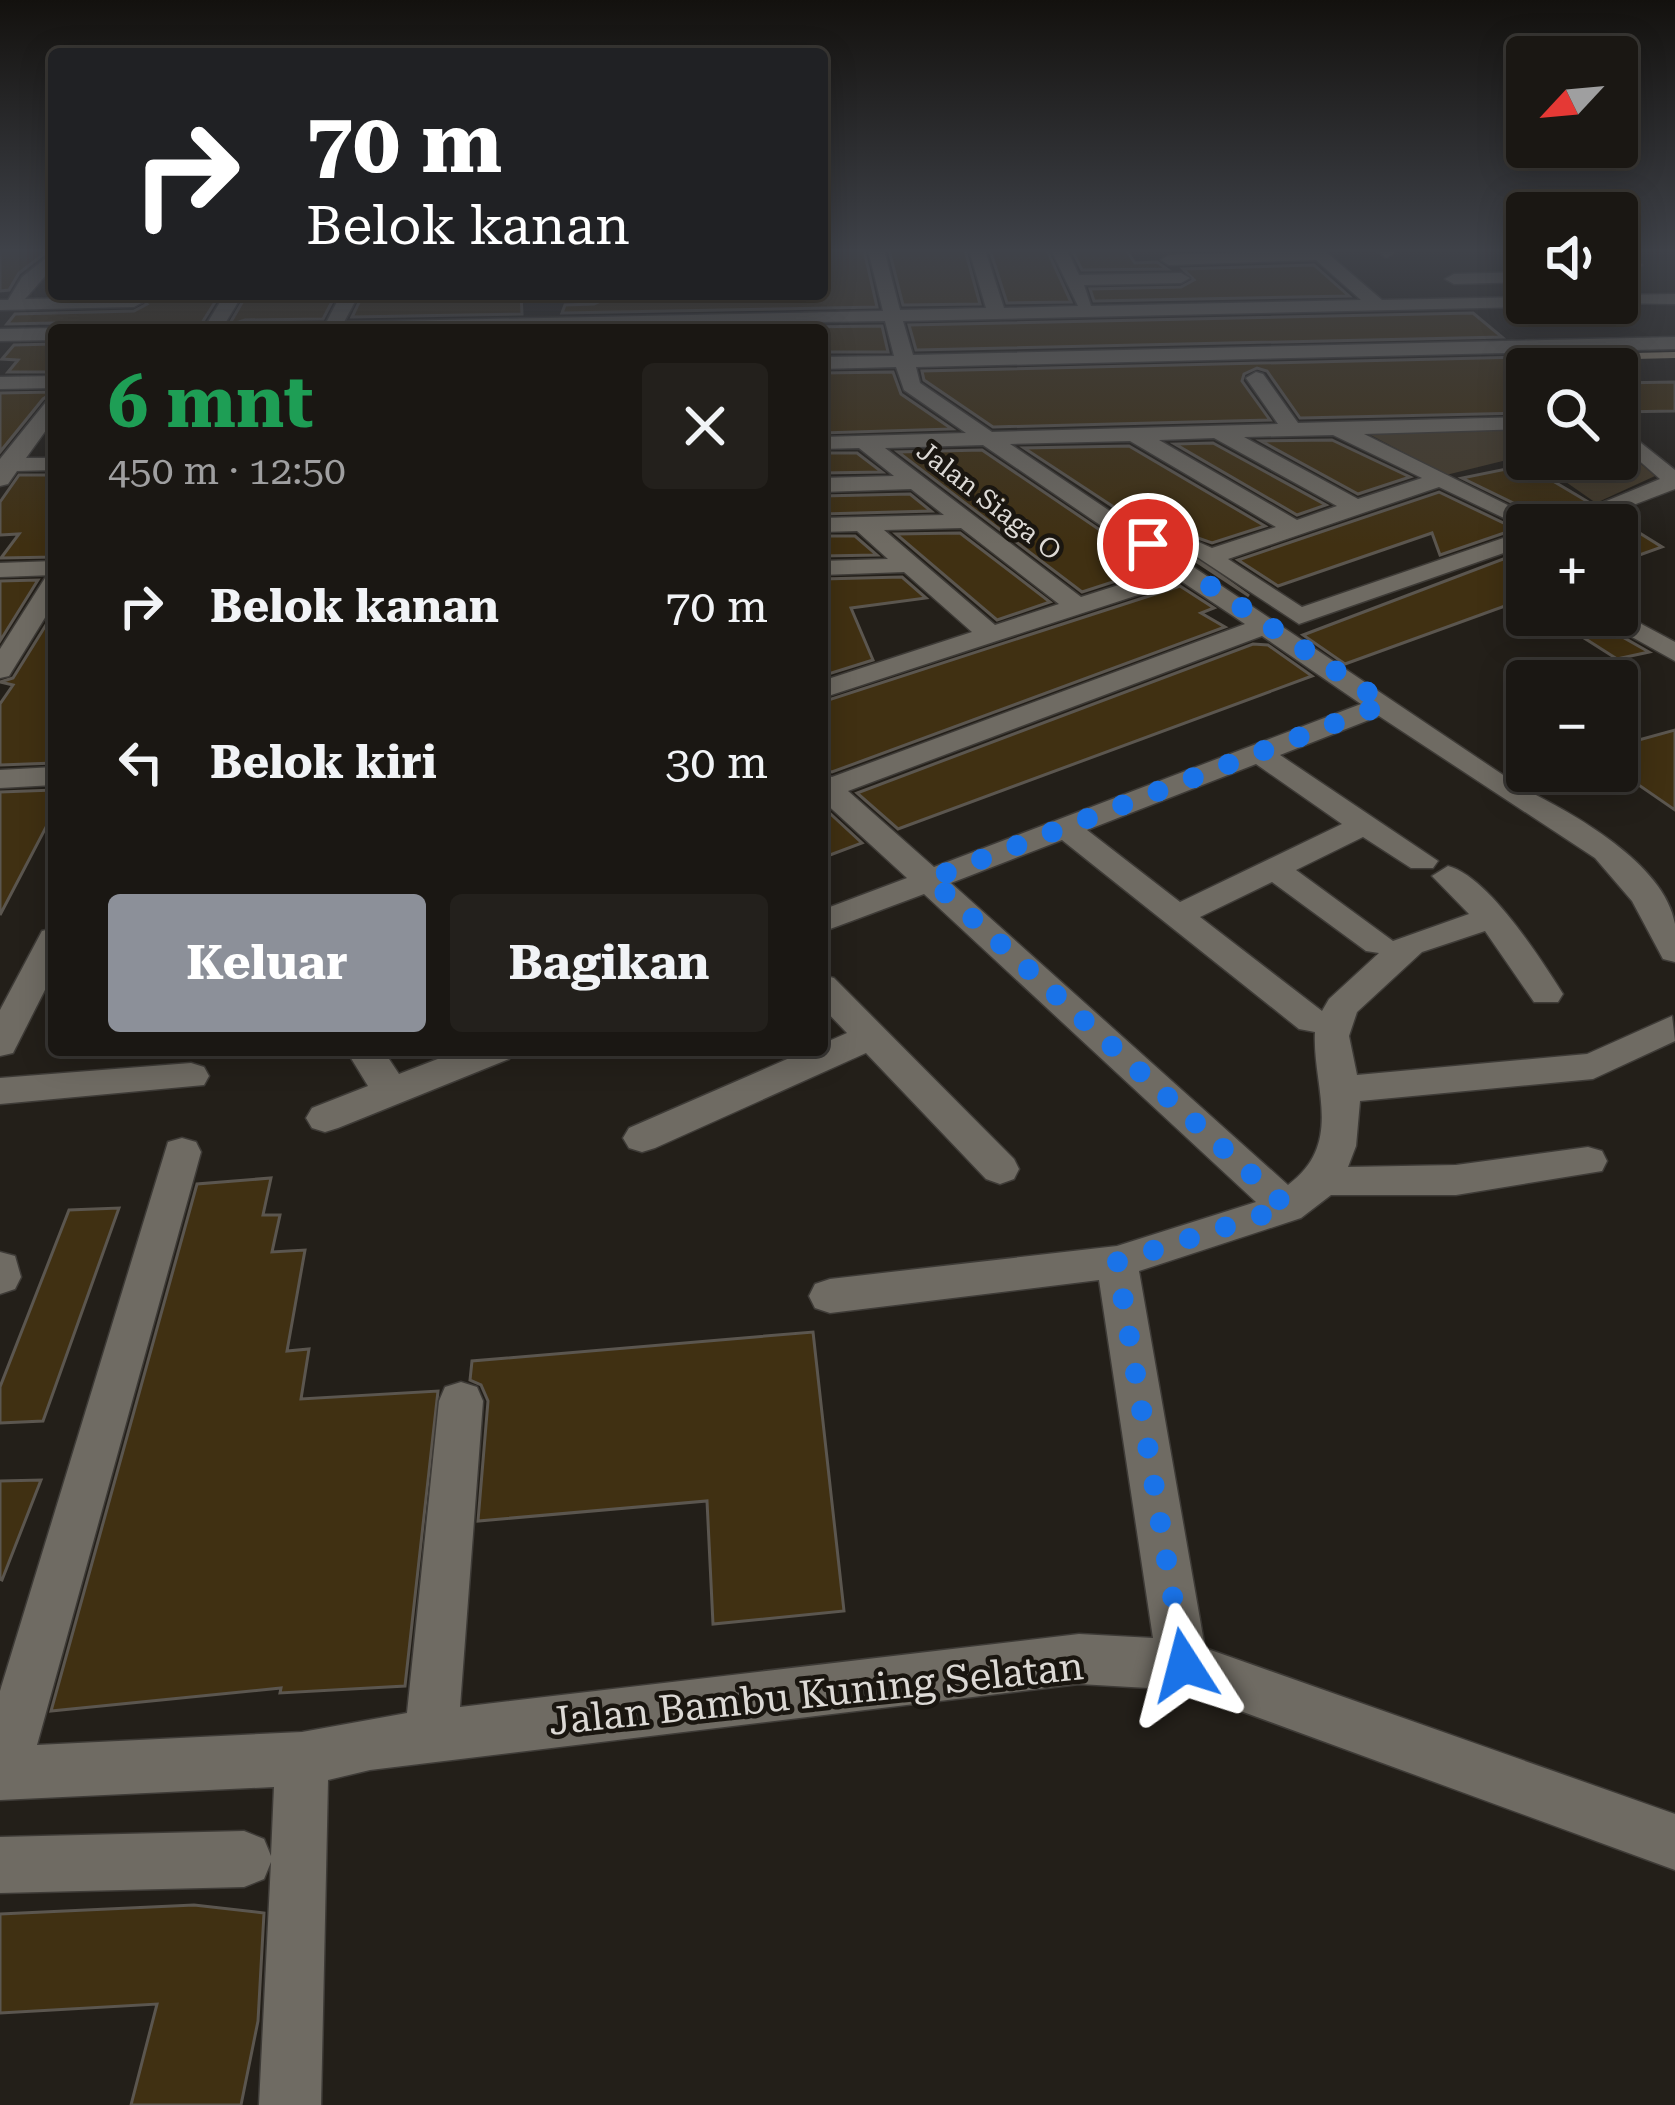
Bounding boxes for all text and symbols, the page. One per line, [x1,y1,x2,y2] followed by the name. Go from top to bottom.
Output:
[1506,36,1638,168] north arrow
[1506,36,1638,792] map controls
[306,94,502,192] text: 70 m
[108,96,264,252] icon: right
[1506,192,1638,324] button: sound
[306,194,630,257] text: Belok kanan
[1506,348,1638,480] button: search
[108,360,314,445] text: 6 mnt
[642,363,768,489] button: close
[910,435,1068,567] street label: Jalan Siaga O
[108,448,346,494] text: 450 m · 12:50
[1097,493,1199,595] pin
[1506,504,1638,636] button: +
[1115,511,1181,577] icon: arrive
[108,573,174,639] icon: right
[210,580,499,633] text: Belok kanan
[665,580,768,633] text: 70 m
[1506,660,1638,792] button: −
[108,729,174,795] icon: left
[210,736,437,789] text: Belok kiri
[665,736,768,789] text: 30 m
[108,894,426,1032] button: Keluar
[450,894,768,1032] button: Bagikan
[1121,1602,1247,1728] position arrow
[546,1643,1086,1745] street label: Jalan Bambu Kuning Selatan

